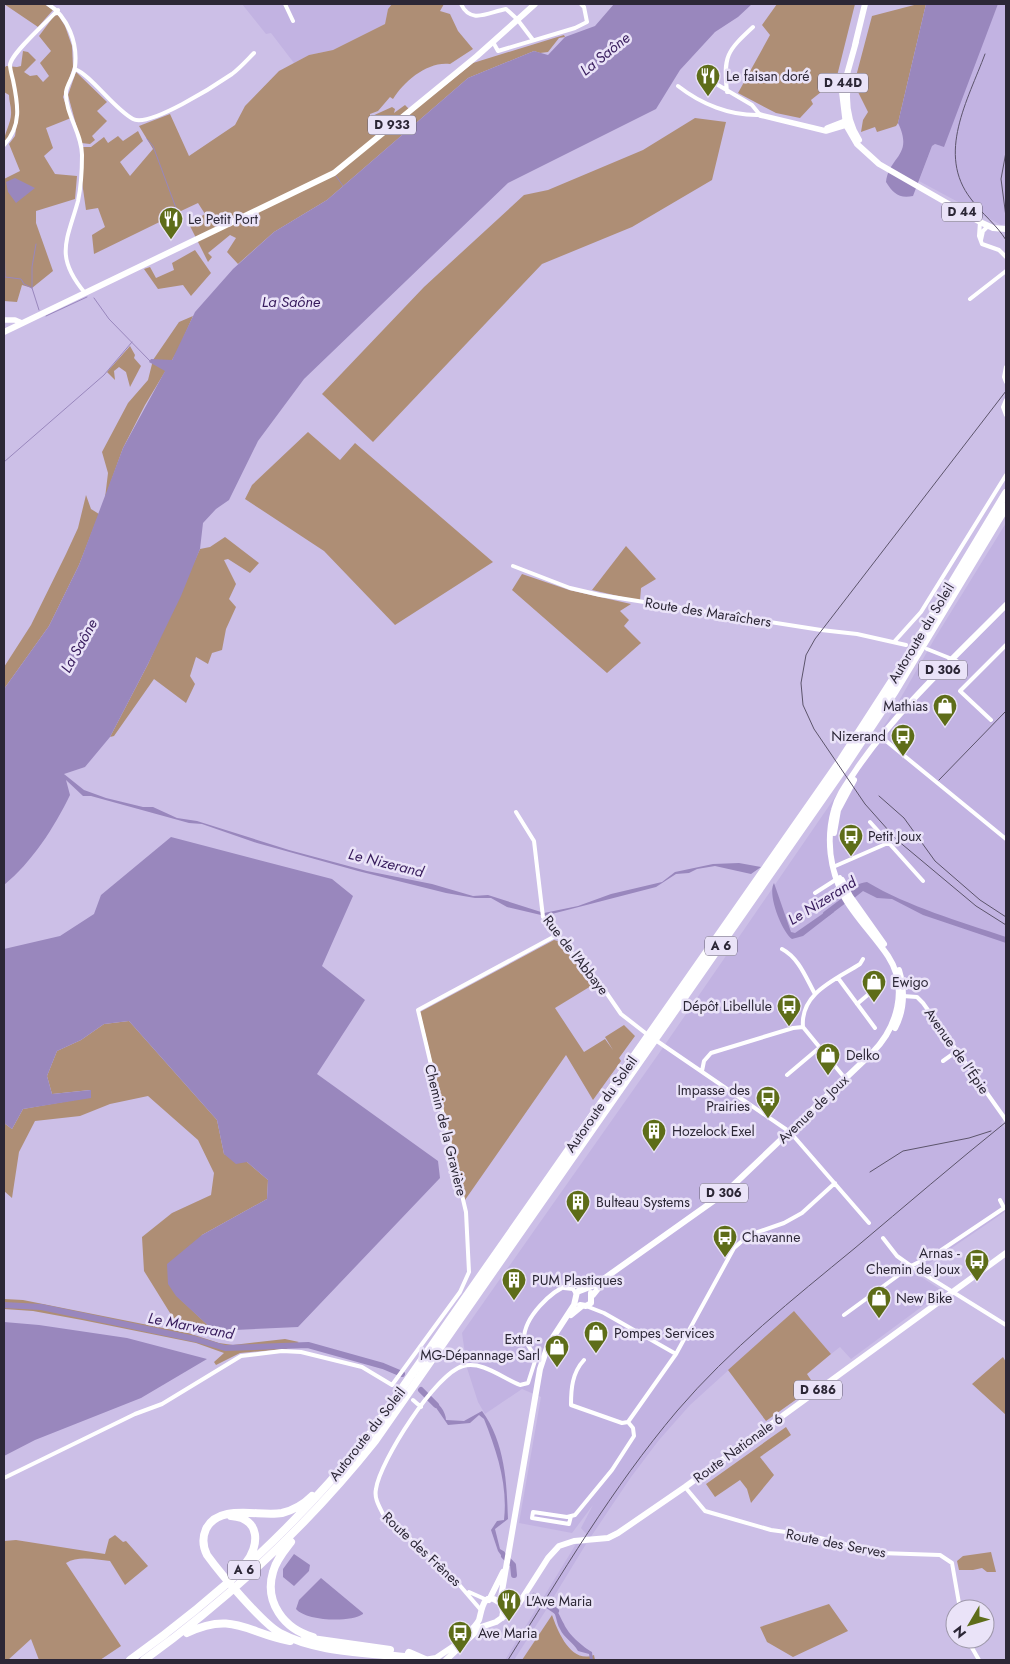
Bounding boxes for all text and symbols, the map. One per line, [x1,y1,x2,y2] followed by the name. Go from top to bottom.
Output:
[575,27,635,81] water label: La Saône
[695,63,721,97] restaurant icon: Le faisan doré
[726,66,809,86] place label: Le faisan doré
[818,74,868,92] road number: D 44D
[368,116,416,134] road number: D 933
[942,202,982,222] road number: D 44
[158,206,184,240] restaurant icon: Le Petit Port
[188,209,258,229] place label: Le Petit Port
[262,291,321,313] water label: La Saône
[883,579,959,687] street label: Autoroute du Soleil
[643,592,773,632] street label: Route des Maraîchers
[55,615,103,677] water label: La Saône
[919,660,967,680] road number: D 306
[932,693,958,727] shop icon: Mathias
[883,696,928,716] place label: Mathias
[890,723,916,757] bus stop icon: Nizerand
[831,726,886,746] place label: Nizerand
[838,823,864,857] bus stop icon: Petit Joux
[868,826,921,846] place label: Petit Joux
[346,843,427,883] water label: Le Nizerand
[784,871,861,931] water label: Le Nizerand
[539,911,613,999] street label: Rue de l'Abbaye
[705,936,737,956] road number: A 6
[861,969,887,1003] shop icon: Ewigo
[892,972,929,992] place label: Ewigo
[776,993,802,1027] bus stop icon: Dépôt Libellule
[683,996,772,1016] place label: Dépôt Libellule
[920,1004,994,1098] street label: Avenue de l'Épie
[815,1042,841,1076] shop icon: Delko
[846,1045,880,1065] place label: Delko
[560,1052,642,1156] street label: Autoroute du Soleil
[420,1062,472,1198] street label: Chemin de la Gravière
[773,1070,853,1148] street label: Avenue de Joux
[677,1080,750,1116] place label: Impasse des Prairies
[755,1085,781,1119] bus stop icon: Impasse des Prairies
[641,1118,667,1152] building icon: Hozelock Exel
[672,1121,755,1141] place label: Hozelock Exel
[700,1184,748,1202] road number: D 306
[565,1189,591,1223] building icon: Bulteau Systems
[596,1192,690,1212] place label: Bulteau Systems
[712,1224,738,1258] bus stop icon: Chavanne
[742,1227,800,1247] place label: Chavanne
[866,1243,960,1279] place label: Arnas - Chemin de Joux
[964,1248,990,1282] bus stop icon: Arnas - Chemin de Joux
[501,1267,527,1301] building icon: PUM Plastiques
[532,1270,623,1290] place label: PUM Plastiques
[866,1285,892,1319] shop icon: New Bike
[896,1288,952,1308] place label: New Bike
[146,1307,236,1345] water label: Le Marverand
[583,1320,609,1354] shop icon: Pompes Services
[614,1323,715,1343] place label: Pompes Services
[420,1329,540,1365] place label: Extra - MG-Dépannage Sarl
[544,1334,570,1368] shop icon: Extra - MG-Dépannage Sarl
[794,1380,842,1400] road number: D 686
[324,1383,410,1485] street label: Autoroute du Soleil
[689,1409,787,1487] street label: Route Nationale 6
[378,1507,466,1591] street label: Route des Frênes
[784,1523,888,1563] street label: Route des Serves
[228,1560,260,1580] road number: A 6
[496,1588,522,1622] restaurant icon: L'Ave Maria
[526,1591,592,1611] place label: L'Ave Maria
[945,1599,995,1649] north arrow
[447,1620,473,1654] bus stop icon: Ave Maria
[948,1621,971,1643] text: N
[478,1623,537,1643] place label: Ave Maria

